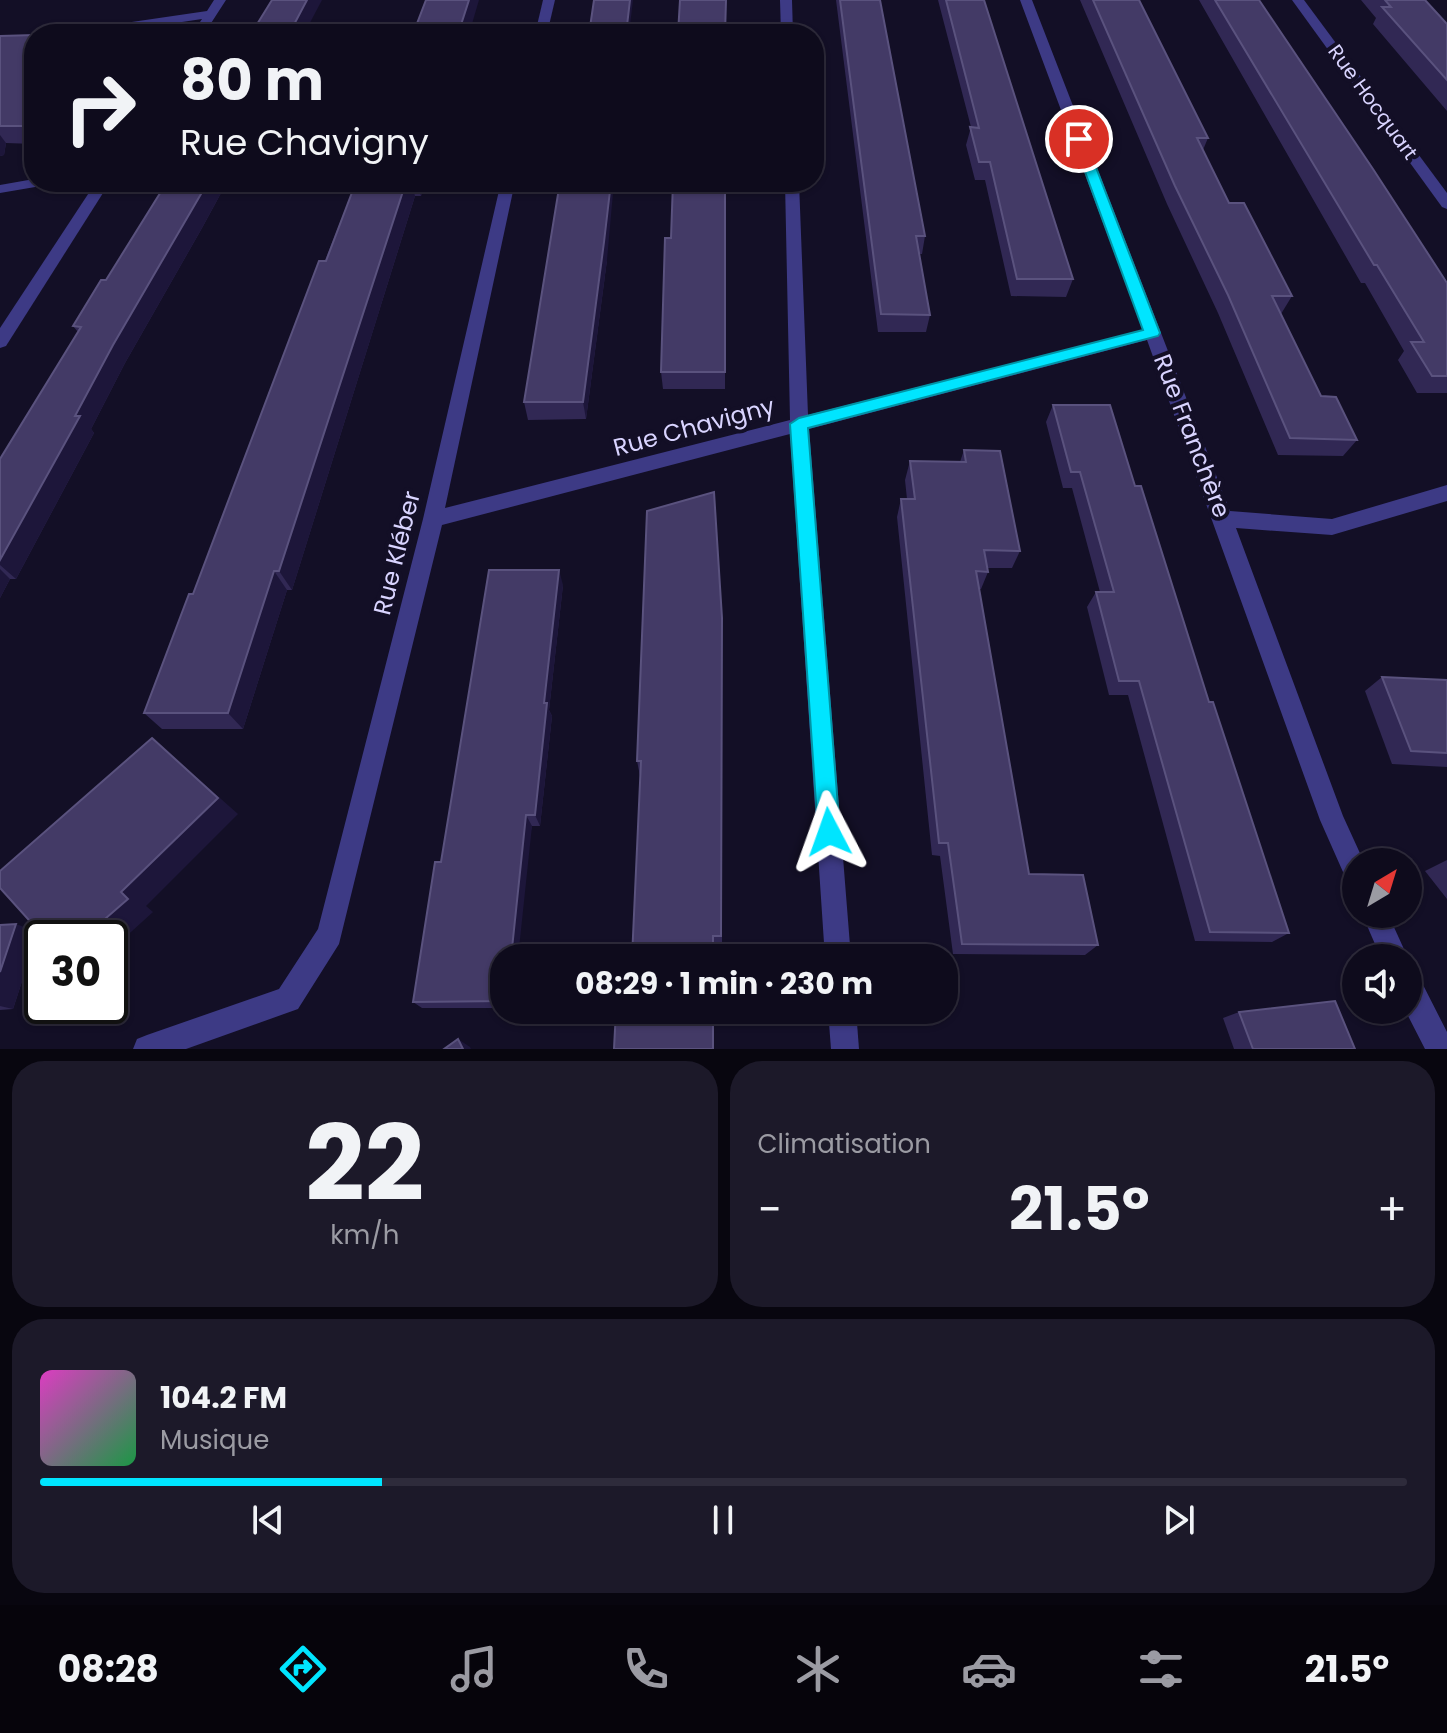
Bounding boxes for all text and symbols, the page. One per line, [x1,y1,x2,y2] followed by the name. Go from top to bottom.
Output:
[1322,39,1424,165] street label: Rue Hocquart
[180,41,324,120] text: 80 m
[48,56,152,160] icon: right
[1045,105,1113,173] pin
[180,117,429,168] text: Rue Chavigny
[1057,117,1101,161] icon: arrive
[1146,349,1239,522] street label: Rue Franchère
[610,389,779,464] street label: Rue Chavigny
[365,487,428,618] street label: Rue Kléber
[787,790,871,874] position arrow
[1342,848,1422,928] north arrow
[1342,848,1422,1024] map controls
[24,920,128,1024] speed limit sign: 30
[1342,944,1422,1024] button: sound
[575,962,873,1005] text: 08:29 · 1 min · 230 m
[305,1091,424,1236] text: 22
[758,1126,931,1162] text: Climatisation
[1009,1167,1150,1251] text: 21.5°
[758,1179,782,1240] text: −
[1377,1179,1407,1240] text: +
[330,1217,399,1253] text: km/h
[160,1376,287,1419] text: 104.2 FM
[160,1422,269,1458] text: Musique
[246,1498,290,1542] icon: previous
[701,1498,745,1542] icon: pause
[1157,1498,1201,1542] icon: next
[275,1641,331,1697] icon: directions
[446,1641,502,1697] icon: music
[618,1641,674,1697] icon: phone
[790,1641,846,1697] icon: climate
[961,1641,1017,1697] icon: car
[1133,1641,1189,1697] icon: filters
[58,1644,159,1695] text: 08:28
[1305,1644,1389,1695] text: 21.5°

